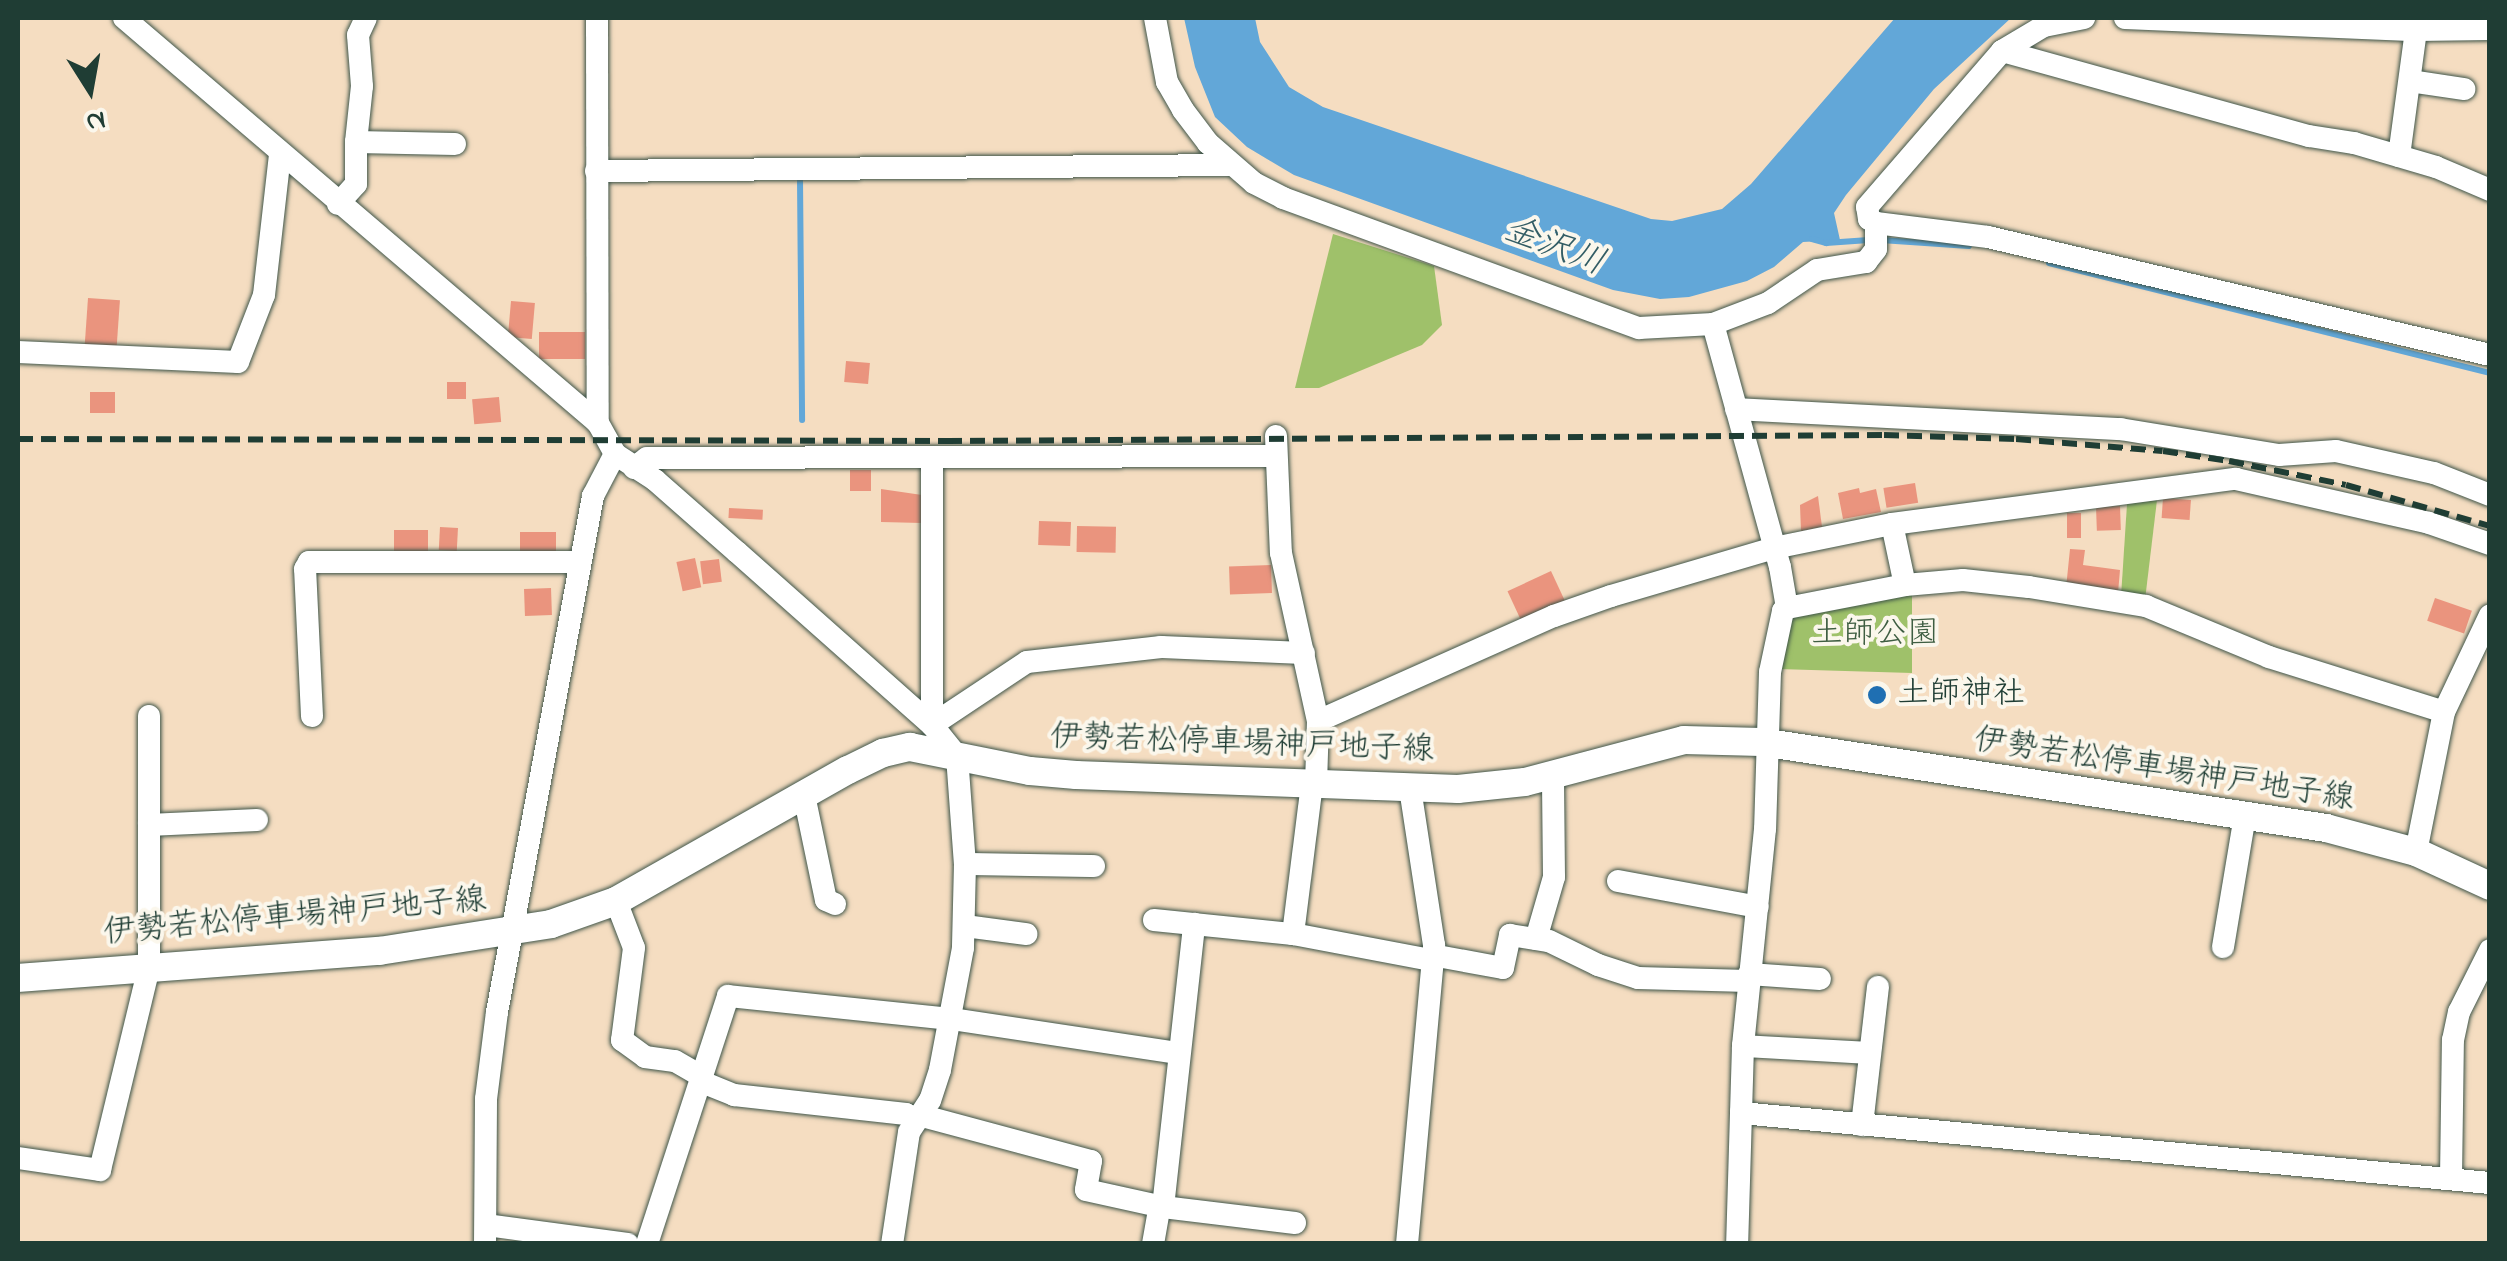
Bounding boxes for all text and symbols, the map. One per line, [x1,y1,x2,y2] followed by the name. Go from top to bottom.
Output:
[40,40,140,140] north arrow
[83,98,109,142] text: N
[1497,210,1611,286] water label: 金沢川
[1811,616,1939,654] park label: 土師公園
[1897,676,2025,714] place label: 土師神社
[1866,684,1888,706] marker: 土師神社
[1049,719,1435,771] street label: 伊勢若松停車場神戸地子線
[1971,722,2357,820] street label: 伊勢若松停車場神戸地子線
[102,882,488,954] street label: 伊勢若松停車場神戸地子線

